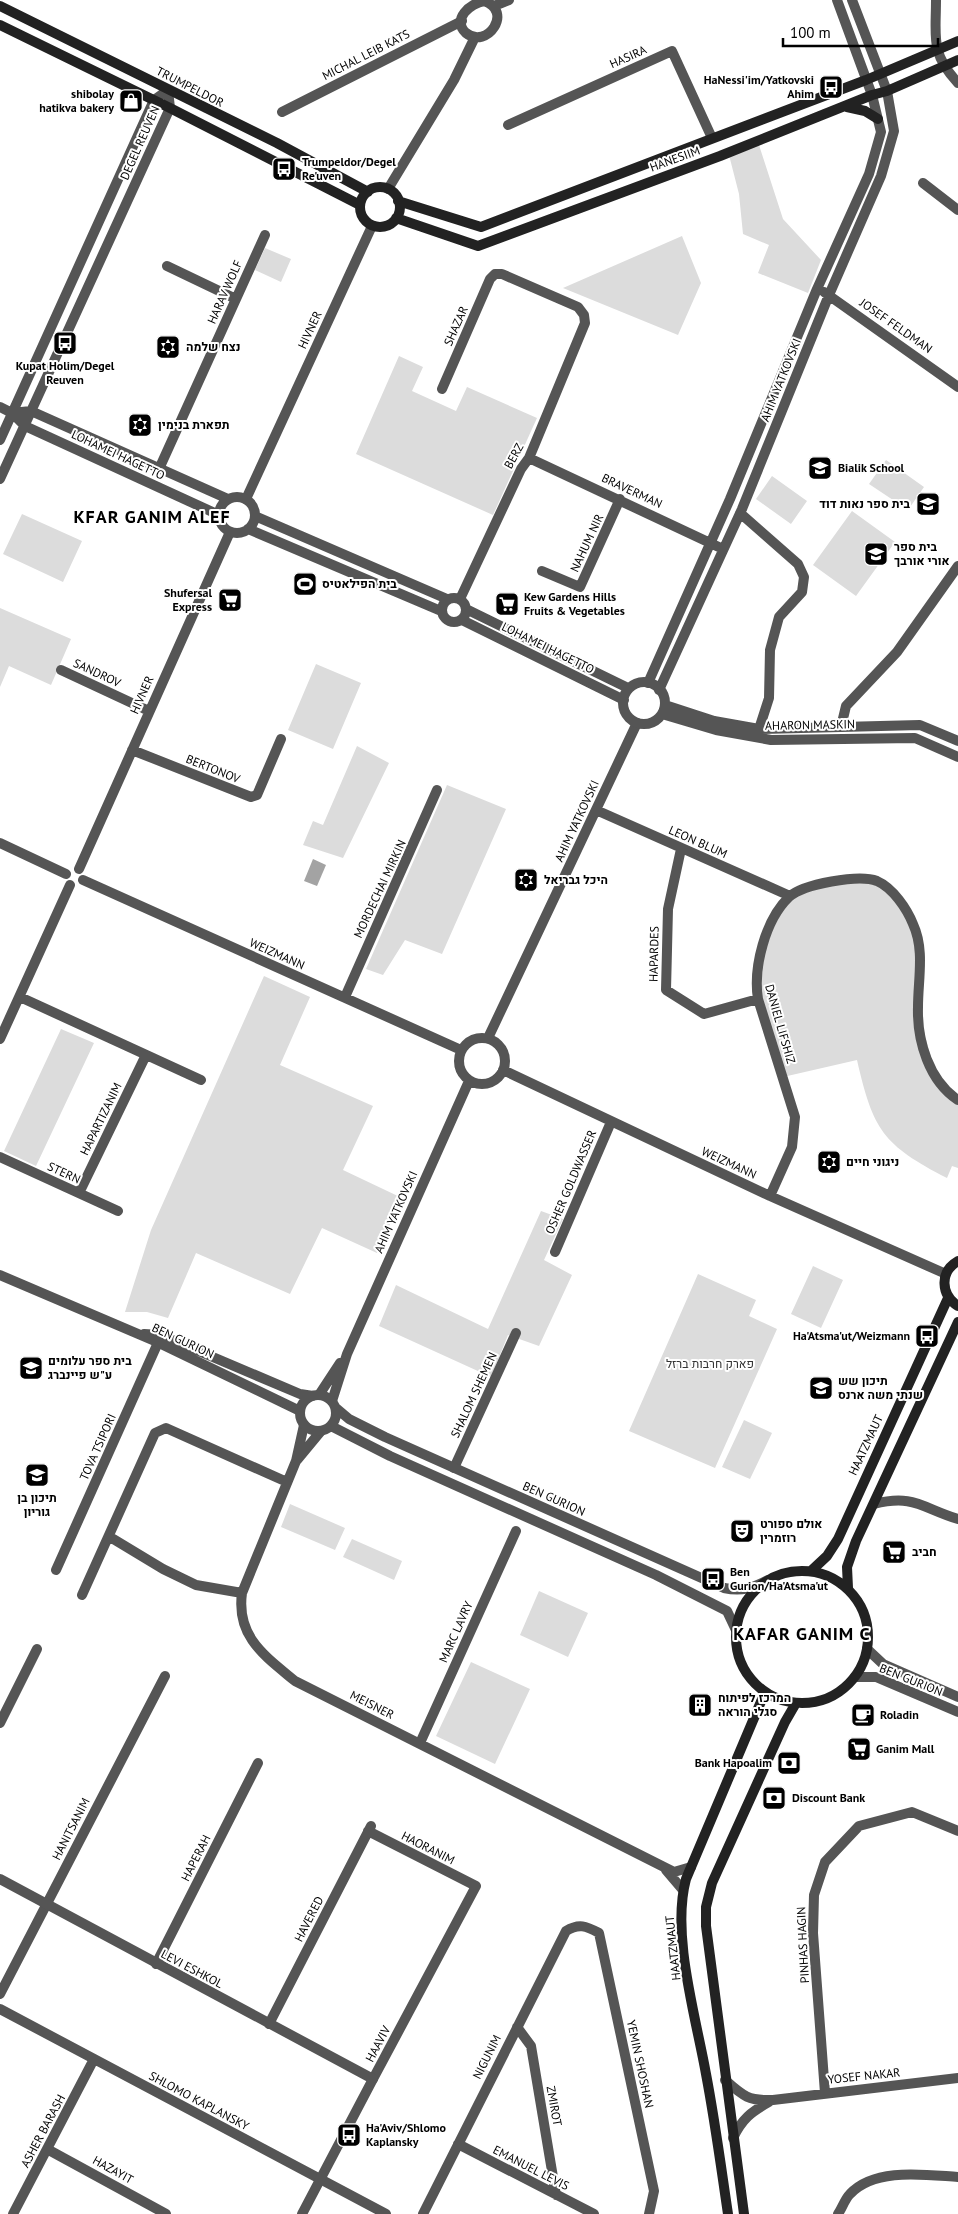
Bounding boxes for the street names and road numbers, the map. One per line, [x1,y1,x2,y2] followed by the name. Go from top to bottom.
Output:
[319,26,412,83] street label: MICHAL LEIB KATS
[607,42,649,71] street label: HASIRA
[154,63,226,110] street label: TRUMPELDOR
[116,103,163,182] street label: DEGEL REUVEN
[648,143,702,175] street label: HANESIIM
[204,258,245,326] street label: HARAV WOLF
[856,294,935,356] street label: JOSEF FELDMAN
[440,304,471,348] street label: SHAZAR
[294,308,325,351] street label: HIVNER
[757,336,804,424] street label: AHIM YATKOVSKI
[69,426,167,483] street label: LOHAMEI HAGETTO
[500,440,527,471] street label: BERZ
[599,470,665,511] street label: BRAVERMAN
[567,511,607,574] street label: NAHUM NIR
[500,619,597,676] street label: LOHAMEI HAGETTO
[71,655,123,690] street label: SANDROV
[127,673,157,716] street label: HIVNER
[765,716,855,733] street label: AHARON MASKIN
[184,751,243,786] street label: BERTONOV
[551,778,602,864] street label: AHIM YATKOVSKI
[667,822,730,861] street label: LEON BLUM
[350,837,409,940] street label: MORDECHAI MIRKIN
[646,926,661,982] street label: HAPARDES
[247,935,307,972] street label: WEIZMANN
[762,982,799,1066] street label: DANIEL LIFSHIZ
[76,1080,125,1158] street label: HAPARTIZANIM
[542,1127,599,1236] street label: OSHER GOLDWASSER
[699,1143,759,1182] street label: WEIZMANN
[45,1158,83,1187] street label: STERN
[371,1168,420,1255] street label: AHIM YATKOVSKI
[150,1320,217,1361] street label: BEN GURION
[447,1350,500,1440] street label: SHALOM SHEMEN
[76,1411,119,1483] street label: TOVA TSIPORI
[845,1412,886,1478] street label: HAATZMAUT
[521,1478,588,1519] street label: BEN GURION
[435,1599,476,1665] street label: MARC LAVRY
[877,1660,945,1699] street label: BEN GURION
[348,1687,397,1722] street label: MEISNER
[48,1795,93,1862] street label: HANITSANIM
[399,1828,457,1867] street label: HAORANIM
[177,1832,214,1884] street label: HAPERAH
[291,1893,326,1944] street label: HAVERED
[793,1906,812,1984] street label: PINHAS HAGIN
[662,1915,683,1981] street label: HAATZMAUT
[159,1946,226,1991] street label: LEVI ESHKOL
[624,2019,657,2109] street label: YEMIN SHOSHAN
[362,2023,393,2064] street label: HAAVIV
[469,2032,504,2081] street label: NIGUNIM
[827,2064,901,2087] street label: YOSEF NAKAR
[147,2068,252,2133] street label: SHLOMO KAPLANSKY
[544,2085,565,2127] street label: ZMIROT
[17,2092,68,2170] street label: ASHER BARASH
[491,2142,572,2193] street label: EMANUEL LEVIS
[90,2152,137,2187] street label: HAZAYIT

